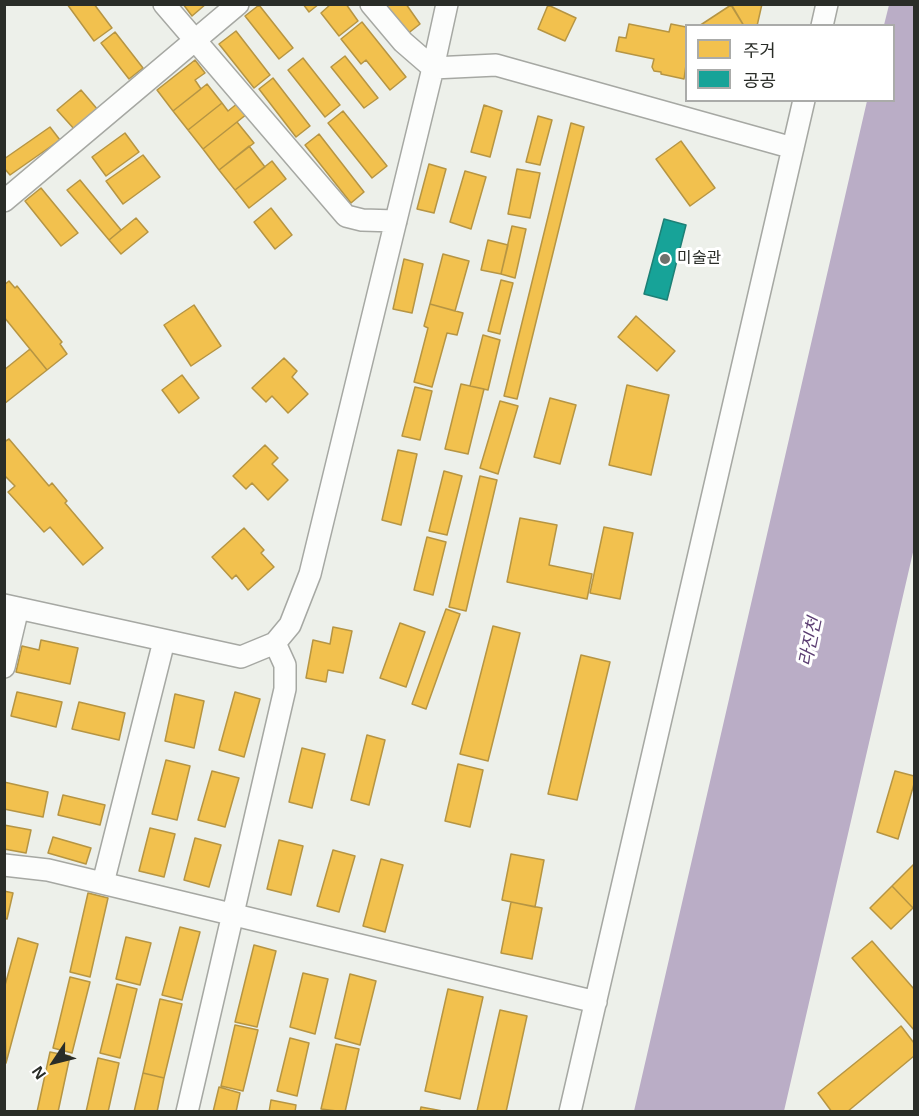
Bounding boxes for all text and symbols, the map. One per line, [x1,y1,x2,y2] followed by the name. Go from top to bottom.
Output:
[685,24,895,102] legend
[743,41,776,61] text: 주거
[743,71,776,91] text: 공공
[677,249,721,269] place label: 미술관
[658,252,672,266] marker: 미술관
[795,615,827,669] water label: 라진천
[24,1032,84,1092] north arrow
[29,1063,49,1082] text: N

